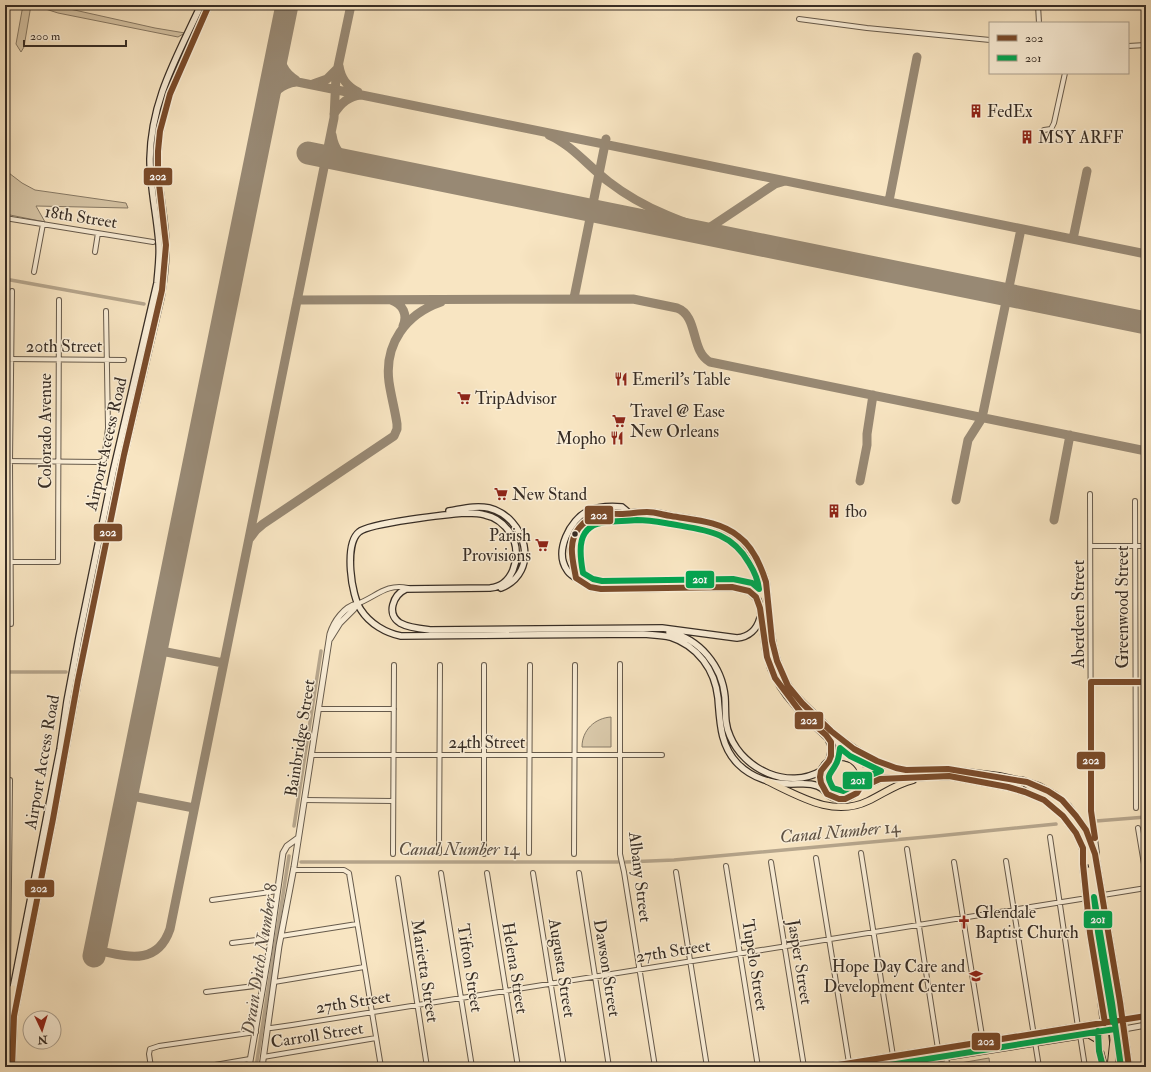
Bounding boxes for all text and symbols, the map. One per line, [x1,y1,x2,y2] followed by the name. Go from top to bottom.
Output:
[24,22,126,48] scale bar
[989,22,1129,74] legend
[30,29,61,44] text: 200 m
[1025,31,1043,46] text: 202
[1025,51,1041,66] text: 201
[987,101,1033,122] place label: FedEx
[968,103,984,119] building icon: FedEx
[1038,127,1124,148] place label: MSY ARFF
[1019,129,1035,145] building icon: MSY ARFF
[143,167,173,186] line badge: 202
[150,170,167,183] text: 202
[43,201,119,233] street label: 18th Street
[26,336,103,357] street label: 20th Street
[632,369,731,390] place label: Emeril's Table
[613,371,629,387] restaurant icon: Emeril's Table
[35,373,56,489] street label: Colorado Avenue
[80,375,133,514] street label: Airport Access Road
[475,388,557,410] place label: TripAdvisor
[456,390,472,406] supermarket icon: TripAdvisor
[630,401,725,442] place label: Travel @ Ease New Orleans
[611,413,627,429] supermarket icon: Travel @ Ease New Orleans
[556,428,606,450] place label: Mopho
[609,430,625,446] restaurant icon: Mopho
[512,484,588,505] place label: New Stand
[493,486,509,502] supermarket icon: New Stand
[845,501,867,522] place label: fbo
[826,503,842,519] building icon: fbo
[584,505,614,525] line badge: 202
[591,509,608,522] text: 202
[93,523,123,542] line badge: 202
[462,525,531,566] place label: Parish Provisions
[100,526,117,539] text: 202
[570,529,580,539] unlabelled marker
[534,537,550,553] supermarket icon: Parish Provisions
[1112,545,1133,669] street label: Greenwood Street
[1068,559,1089,669] street label: Aberdeen Street
[685,570,715,589] line badge: 201
[692,573,708,586] text: 201
[280,677,320,798] street label: Bainbridge Street
[20,692,65,832] street label: Airport Access Road
[794,711,824,730] line badge: 202
[801,714,818,727] text: 202
[449,732,526,753] street label: 24th Street
[1076,751,1106,770] line badge: 202
[1083,754,1100,767] text: 202
[842,771,873,790] line badge: 201
[850,774,866,787] text: 201
[779,815,903,849] water label: Canal Number 14
[623,830,656,924] street label: Albany Street
[399,838,521,861] water label: Canal Number 14
[24,879,55,898] line badge: 202
[236,881,283,1038] water label: Drain Ditch Number 8
[31,882,48,895] text: 202
[975,902,1079,944] place label: Glendale Baptist Church
[1083,910,1113,929] line badge: 201
[1090,913,1106,926] text: 201
[956,914,972,930] church icon: Glendale Baptist Church
[544,916,580,1019] street label: Augusta Street
[782,917,817,1007] street label: Jasper Street
[407,918,444,1024] street label: Marietta Street
[589,918,625,1019] street label: Dawson Street
[736,918,773,1013] street label: Tupelo Street
[497,921,533,1016] street label: Helena Street
[453,922,487,1014] street label: Tifton Street
[634,935,712,967] street label: 27th Street
[824,956,966,998] place label: Hope Day Care and Development Center
[968,968,984,984] school or university icon: Hope Day Care and Development Center
[314,986,392,1018] street label: 27th Street
[22,1010,62,1050] north arrow
[269,1017,365,1053] street label: Carroll Street
[971,1032,1001,1051] line badge: 202
[36,1033,49,1046] text: N
[978,1035,995,1048] text: 202

